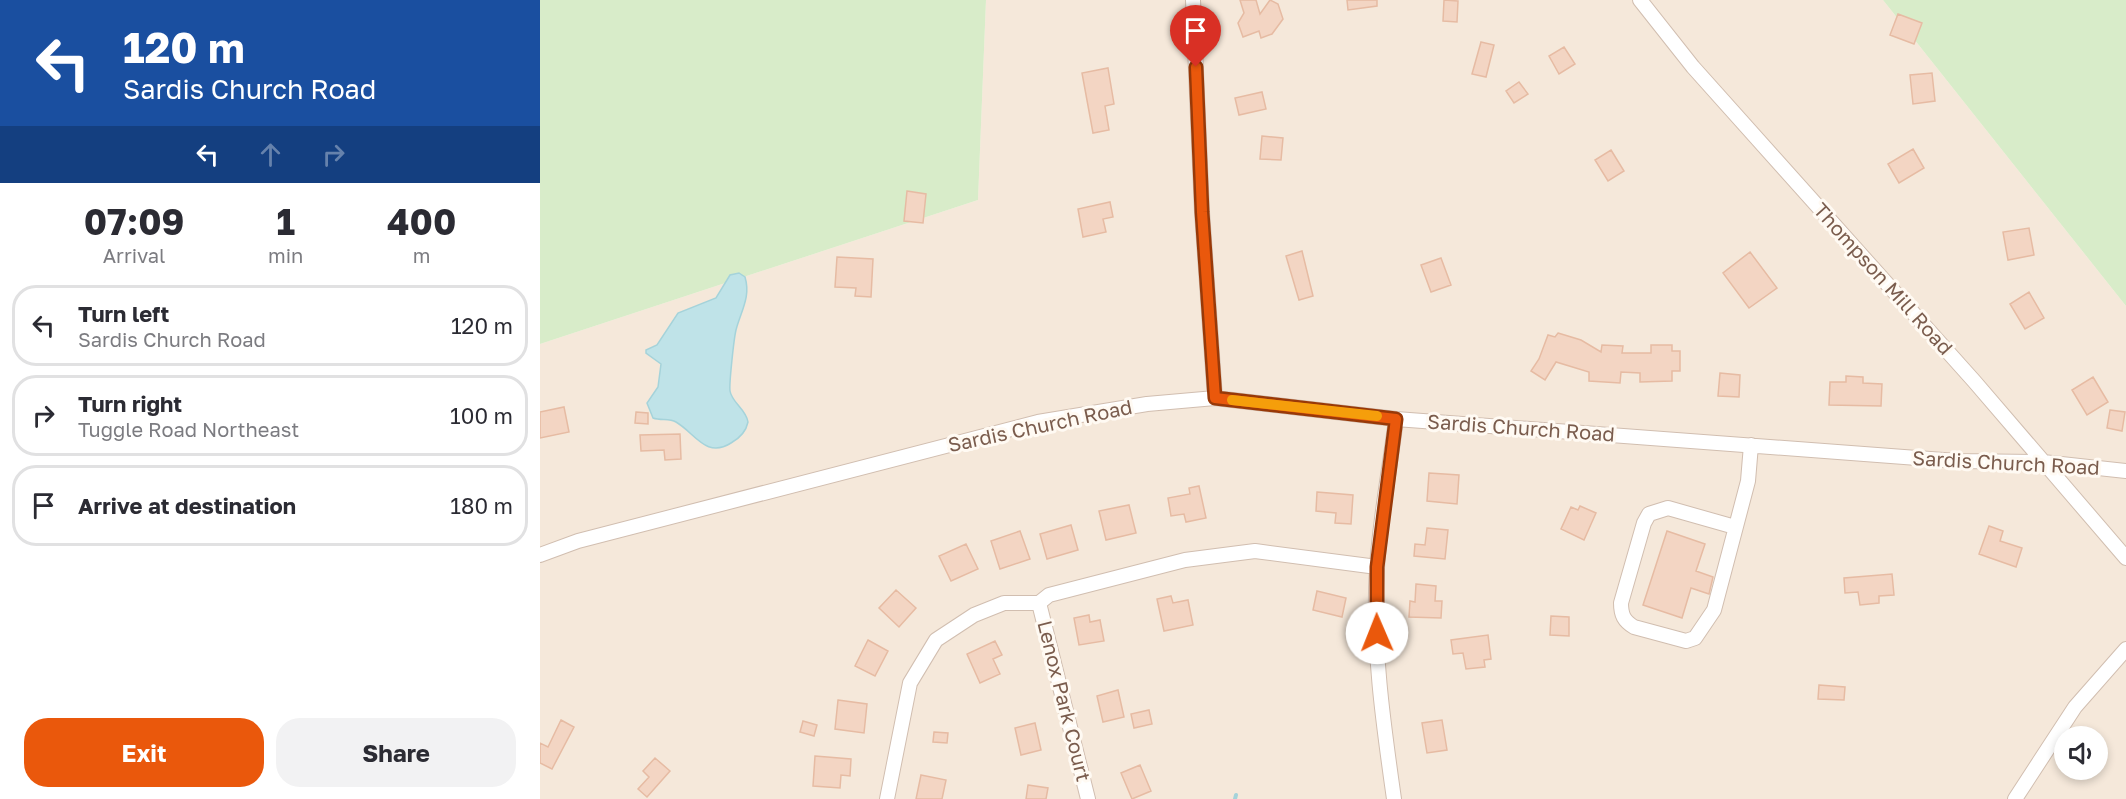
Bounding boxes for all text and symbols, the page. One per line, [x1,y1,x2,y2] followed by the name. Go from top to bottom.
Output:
[1170,5,1221,67] pin
[1179,14,1212,47] icon: arrive
[123,22,245,72] text: 120 m
[24,24,102,102] icon: left
[123,73,376,105] text: Sardis Church Road
[191,138,224,171] icon: left
[254,138,287,171] icon: ahead
[317,138,350,171] icon: right
[1809,197,1958,359] street label: Thompson Mill Road
[84,200,184,243] text: 07:09
[276,200,295,243] text: 1
[387,200,456,243] text: 400
[103,243,165,267] text: Arrival
[268,243,303,267] text: min
[413,243,431,267] text: m
[78,300,169,327] text: Turn left
[27,309,60,342] icon: left
[451,312,513,339] text: 120 m
[78,327,266,351] text: Sardis Church Road
[78,390,182,417] text: Turn right
[945,394,1134,456] street label: Sardis Church Road
[27,399,60,432] icon: right
[450,402,513,429] text: 100 m
[1427,408,1616,446] street label: Sardis Church Road
[78,417,299,441] text: Tuggle Road Northeast
[1912,445,2100,479] street label: Sardis Church Road
[27,489,60,522] icon: arrive
[78,492,296,519] text: Arrive at destination
[450,492,513,519] text: 180 m
[1345,601,1409,665] position arrow
[1033,618,1097,784] street label: Lenox Park Court
[24,718,264,787] button: Exit
[276,718,516,787] button: Share
[2054,726,2108,780] map controls
[2054,726,2108,780] button: sound

